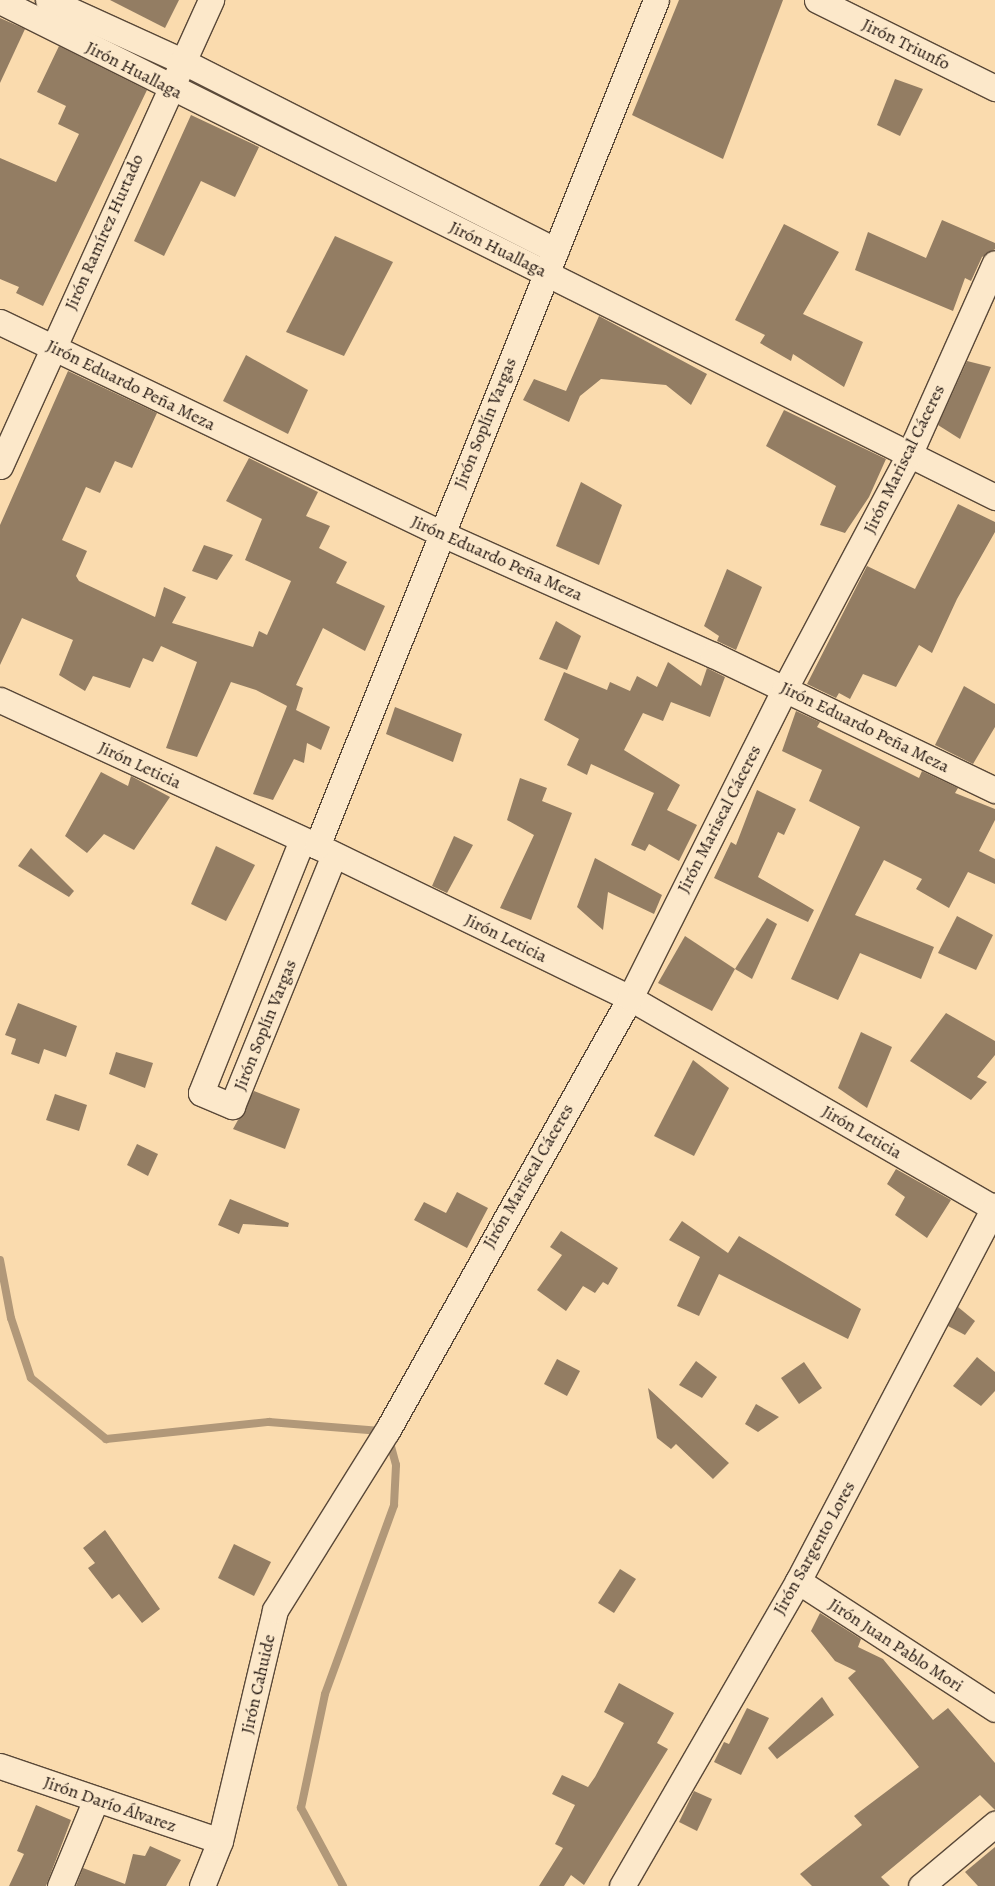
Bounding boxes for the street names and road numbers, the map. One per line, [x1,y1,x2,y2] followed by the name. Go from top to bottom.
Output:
[859,13,953,75] street label: Jirón Triunfo
[82,36,186,104] street label: Jirón Huallaga
[60,151,148,313] street label: Jirón Ramírez Hurtado
[446,216,550,282] street label: Jirón Huallaga
[43,335,219,435] street label: Jirón Eduardo Peña Meza
[449,354,521,492] street label: Jirón Soplín Vargas
[859,381,949,537] street label: Jirón Mariscal Cáceres
[408,510,586,606] street label: Jirón Eduardo Peña Meza
[777,677,953,777] street label: Jirón Eduardo Peña Meza
[95,736,185,794] street label: Jirón Leticia
[672,741,766,897] street label: Jirón Mariscal Cáceres
[461,909,551,967] street label: Jirón Leticia
[229,956,301,1094] street label: Jirón Soplín Vargas
[478,1100,578,1252] street label: Jirón Mariscal Cáceres
[818,1100,906,1164] street label: Jirón Leticia
[768,1477,860,1619] street label: Jirón Sargento Lores
[825,1593,967,1697] street label: Jirón Juan Pablo Mori
[236,1632,280,1736] street label: Jirón Cahuide
[41,1771,179,1837] street label: Jirón Darío Álvarez

